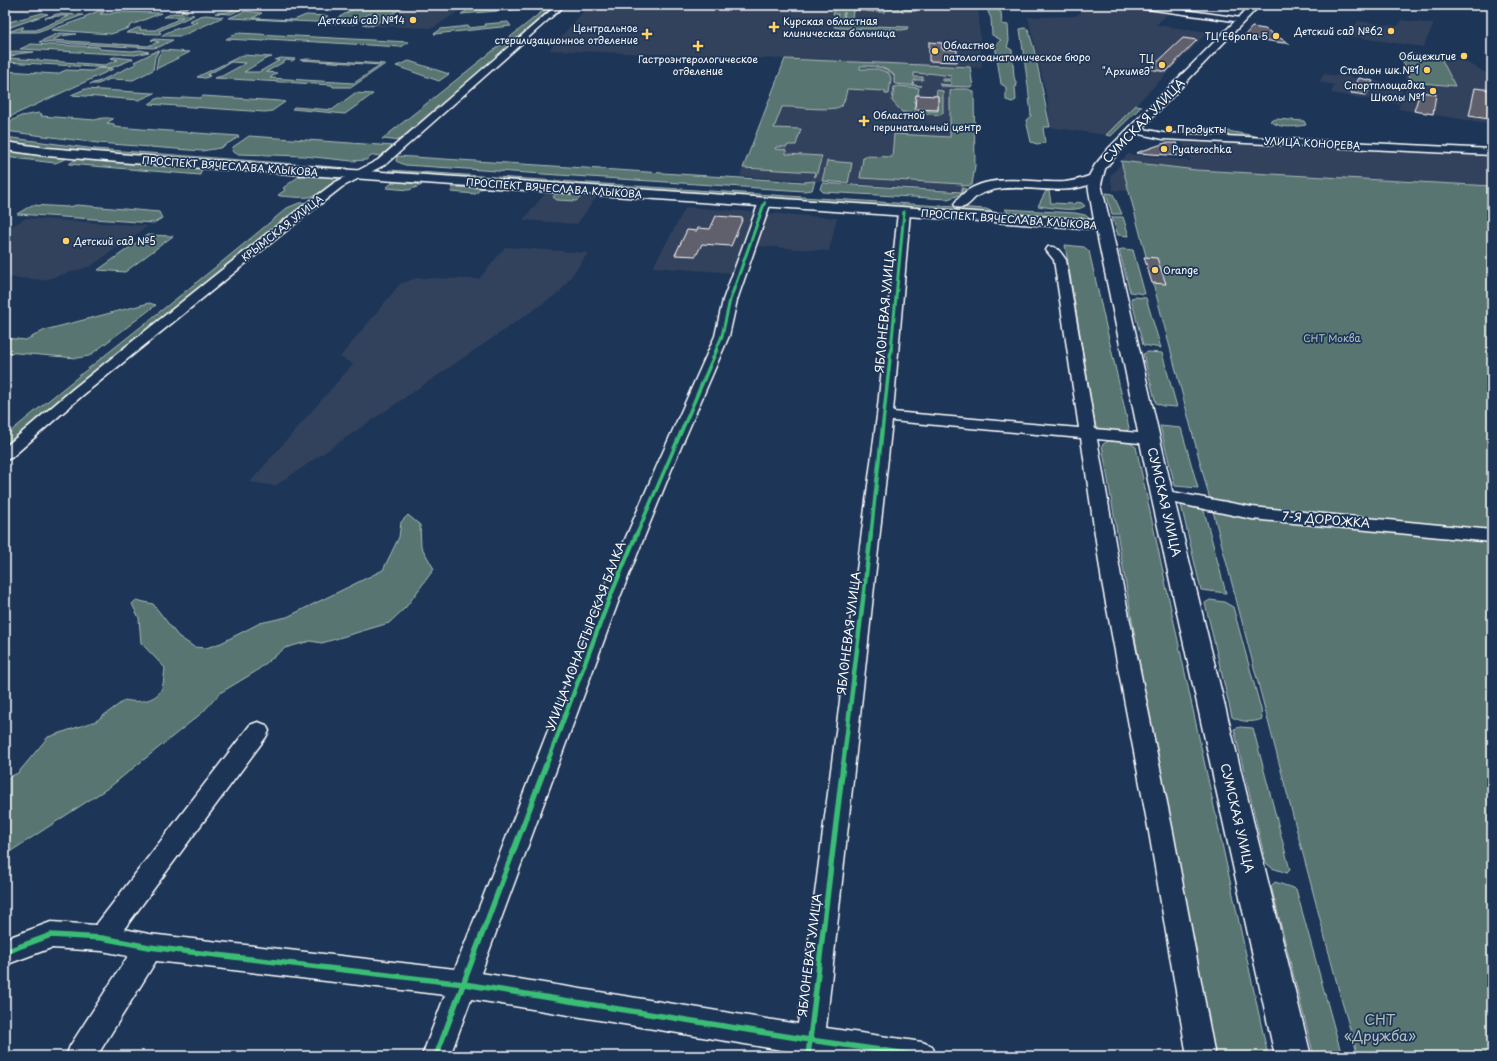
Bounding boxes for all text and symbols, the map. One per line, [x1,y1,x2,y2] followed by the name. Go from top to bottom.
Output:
[318,12,405,27] place label: Детский сад №14
[783,13,896,40] place label: Курская областная клиническая больница
[408,15,418,25] marker: Детский сад №14
[495,20,638,47] place label: Центральное стерилизационное отделение
[768,21,780,33] marker: Курская областная клиническая больница
[1294,23,1383,38] place label: Детский сад №62
[1386,26,1396,36] marker: Детский сад №62
[641,28,653,40] marker: Центральное стерилизационное отделение
[1205,28,1268,43] place label: ТЦ Европа 5
[1271,31,1281,41] marker: ТЦ Европа 5
[943,37,1091,64] place label: Областное патологоанатомическое бюро
[692,40,704,52] marker: Гастроэнтерологическое отделение
[930,46,940,56] marker: Областное патологоанатомическое бюро
[1399,48,1456,63] place label: Общежитие
[638,51,758,78] place label: Гастроэнтерологическое отделение
[1102,51,1154,78] place label: ТЦ "Архимед"
[1459,51,1469,61] marker: Общежитие
[1157,60,1167,70] marker: ТЦ "Архимед"
[1340,62,1419,77] place label: Стадион шк.№1
[1422,65,1432,75] marker: Стадион шк.№1
[1098,74,1189,167] street label: СУМСКАЯ УЛИЦА
[1344,77,1426,104] place label: Спортплощадка Школы №1
[1428,86,1438,96] marker: Спортплощадка Школы №1
[873,107,981,134] place label: Областной перинатальный центр
[858,115,870,127] marker: Областной перинатальный центр
[1177,121,1226,136] place label: Продукты
[1164,124,1174,134] marker: Продукты
[1264,132,1361,153] street label: УЛИЦА КОНОРЕВА
[1172,141,1232,156] place label: Pyaterochka
[1159,144,1169,154] marker: Pyaterochka
[142,152,319,179] street label: ПРОСПЕКТ ВЯЧЕСЛАВА КЛЫКОВА
[466,174,643,201] street label: ПРОСПЕКТ ВЯЧЕСЛАВА КЛЫКОВА
[238,191,326,264] street label: КРЫМСКАЯ УЛИЦА
[921,205,1098,232] street label: ПРОСПЕКТ ВЯЧЕСЛАВА КЛЫКОВА
[73,233,156,248] place label: Детский сад №5
[61,236,71,246] marker: Детский сад №5
[870,248,898,374] street label: ЯБЛОНЕВАЯ УЛИЦА
[1163,262,1199,277] place label: Orange
[1150,265,1160,275] marker: Orange
[1303,330,1361,345] park label: СНТ Моква
[1144,445,1186,558] street label: СУМСКАЯ УЛИЦА
[1281,506,1371,532] street label: 7-Я ДОРОЖКА
[541,538,630,733] street label: УЛИЦА МОНАСТЫРСКАЯ БАЛКА
[832,570,865,696] street label: ЯБЛОНЕВАЯ УЛИЦА
[1217,761,1259,874] street label: СУМСКАЯ УЛИЦА
[793,892,826,1018] street label: ЯБЛОНЕВАЯ УЛИЦА
[1344,1009,1416,1046] park label: СНТ «Дружба»

